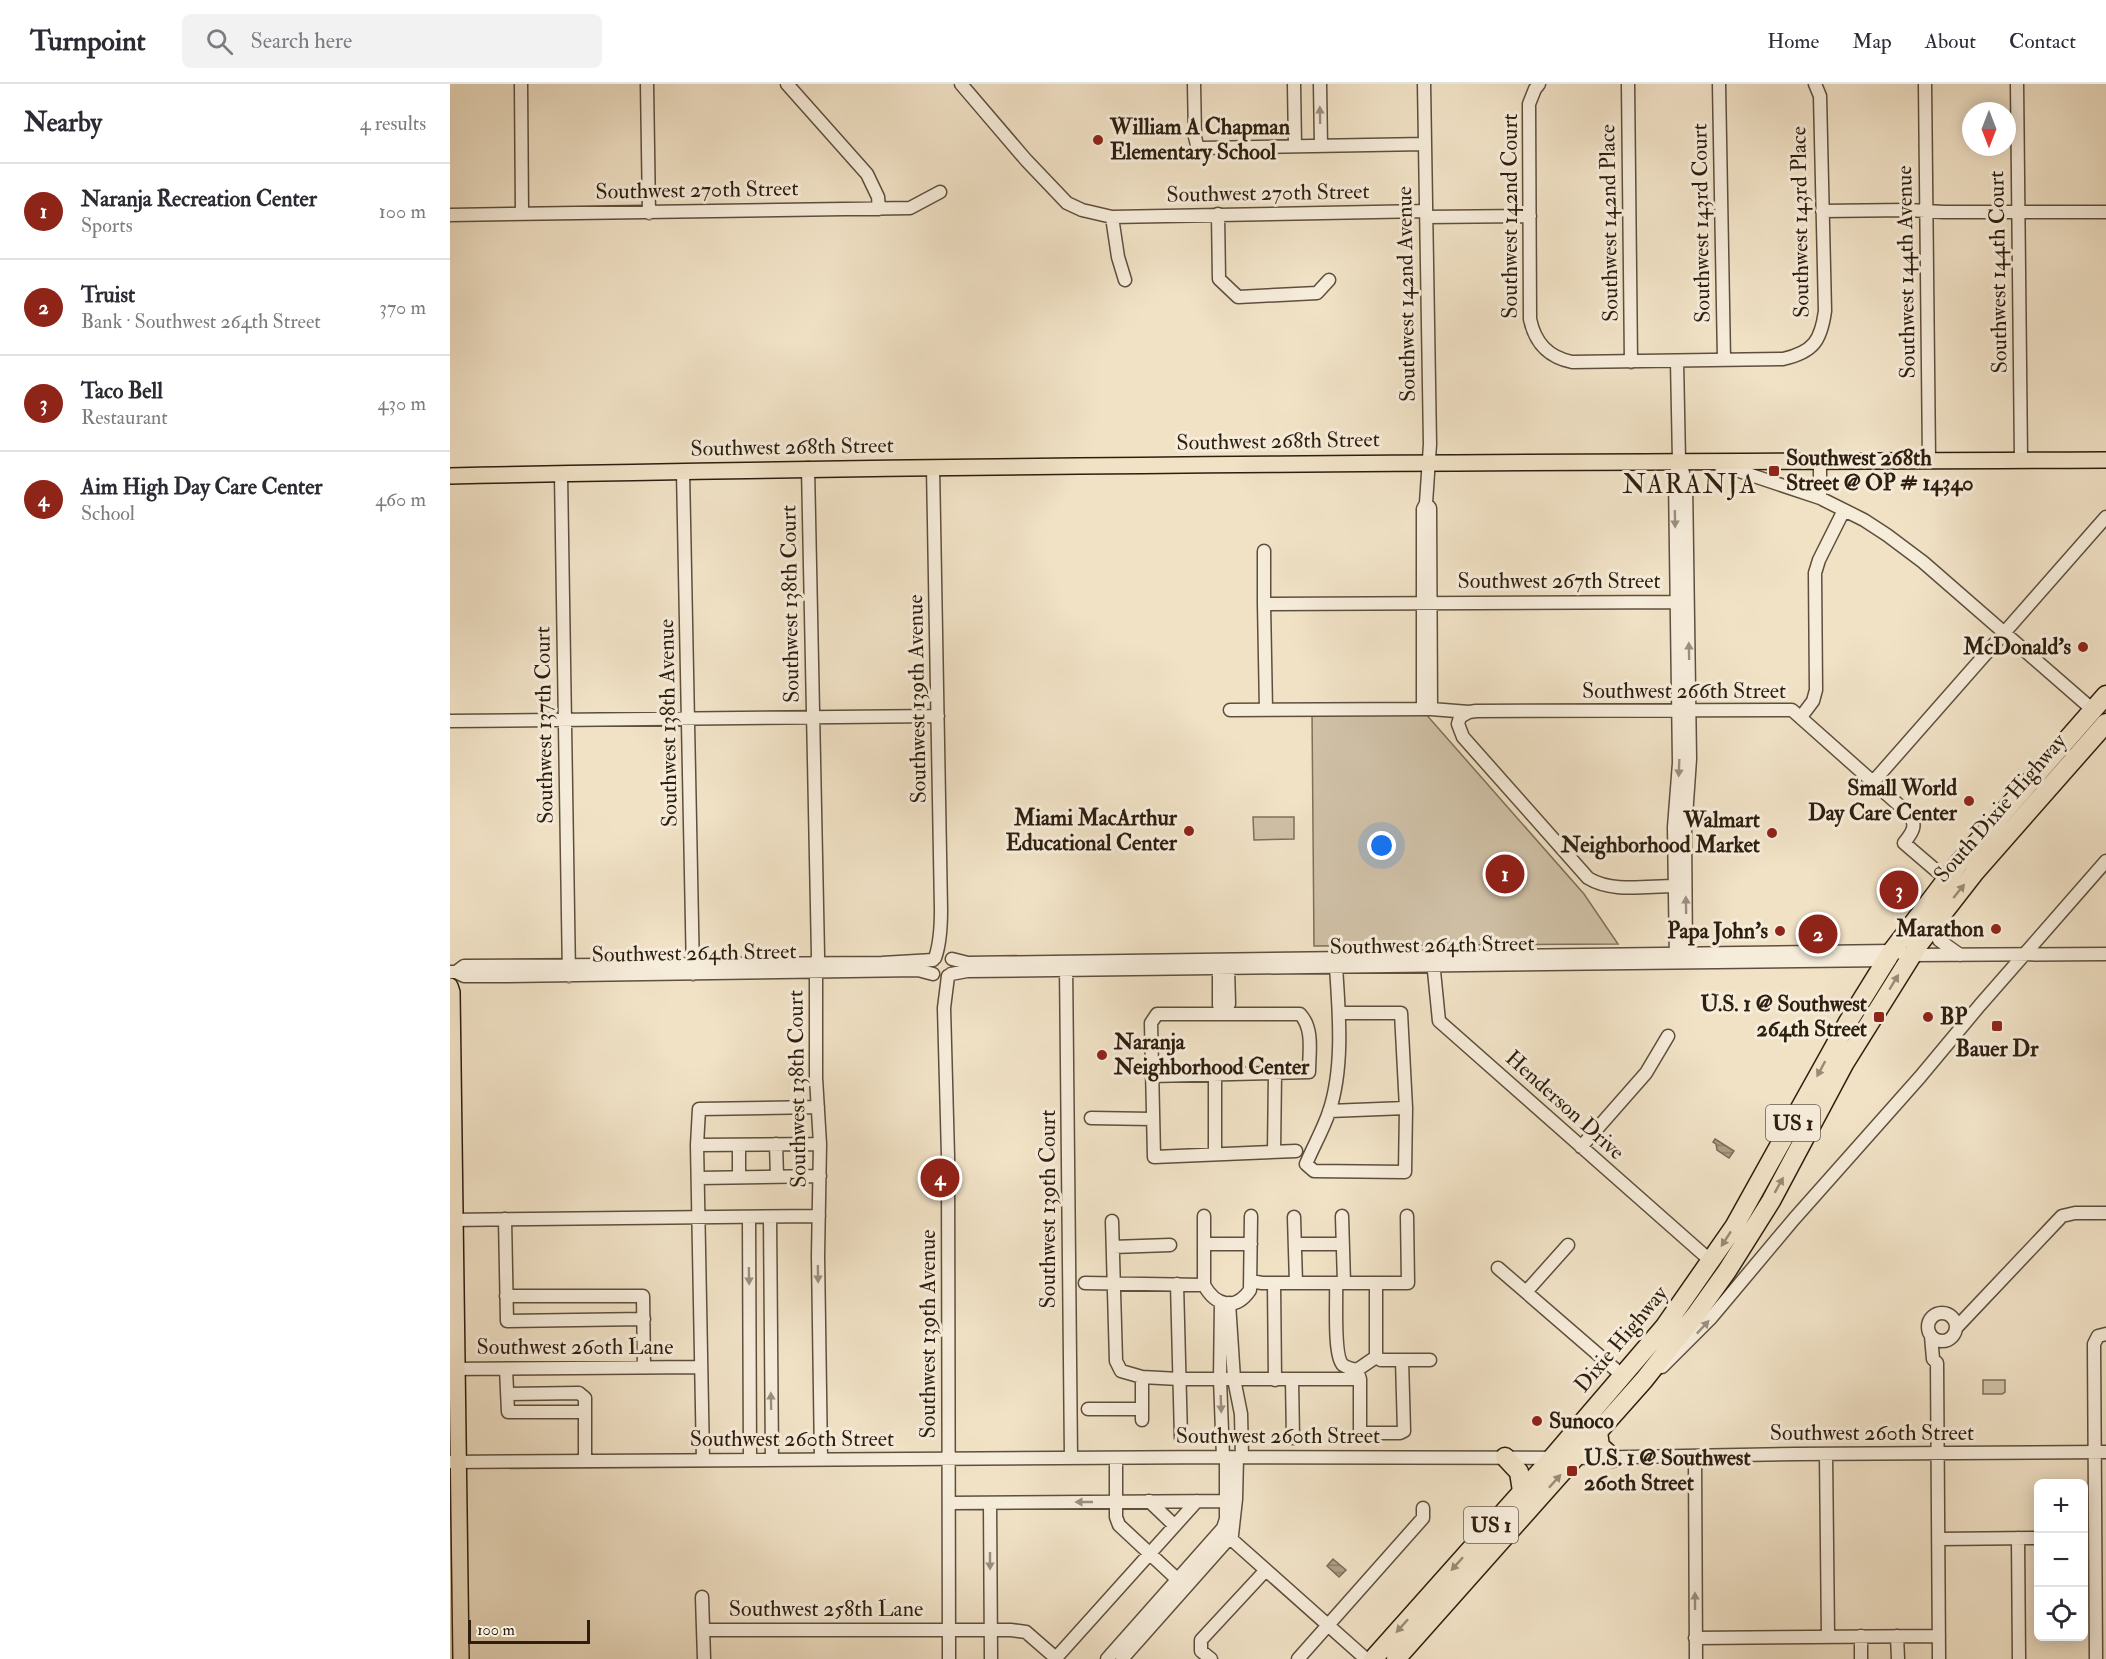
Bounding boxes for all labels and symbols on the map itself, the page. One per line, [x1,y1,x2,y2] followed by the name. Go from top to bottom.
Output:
[1962,102,2016,156] north arrow
[1315,105,1325,124] one-way arrow
[1109,113,1291,167] place label: William A Chapman Elementary School
[1496,113,1524,319] street label: Southwest 142nd Court
[1685,123,1717,323] street label: Southwest 143rd Court
[1593,124,1625,322] street label: Southwest 142nd Place
[1784,126,1816,318] street label: Southwest 143rd Place
[1091,133,1105,147] marker: William A Chapman Elementary School
[1890,165,1922,379] street label: Southwest 144th Avenue
[1982,170,2014,374] street label: Southwest 144th Court
[595,174,799,206] street label: Southwest 270th Street
[1166,177,1370,209] street label: Southwest 270th Street
[1390,186,1422,402] street label: Southwest 142nd Avenue
[1176,425,1380,457] street label: Southwest 268th Street
[690,431,894,463] street label: Southwest 268th Street
[1786,444,1974,497] place label: Southwest 268th Street @ OP # 14340
[1767,464,1781,478] marker: Southwest 268th Street @ OP # 14340
[1622,469,1758,501] district label: NARANJA
[774,505,806,703] street label: Southwest 138th Court
[1670,510,1680,529] one-way arrow
[1457,567,1661,595] street label: Southwest 267th Street
[901,594,933,804] street label: Southwest 139th Avenue
[652,619,684,827] street label: Southwest 138th Avenue
[528,626,560,824] street label: Southwest 137th Court
[1962,633,2071,661] place label: McDonald's
[2076,640,2090,654] marker: McDonald's
[1684,642,1693,661] one-way arrow
[1582,677,1786,705] street label: Southwest 266th Street
[1928,727,2073,888] street label: South Dixie Highway
[1674,759,1683,778] one-way arrow
[1808,774,1958,828] place label: Small World Day Care Center
[1962,794,1976,808] marker: Small World Day Care Center
[1006,804,1178,857] place label: Miami MacArthur Educational Center
[1560,806,1761,860] place label: Walmart Neighborhood Market
[1182,824,1196,838] marker: Miami MacArthur Educational Center
[1765,826,1779,840] marker: Walmart Neighborhood Market
[1367,831,1396,860] your location
[1486,852,1524,896] pin: 1
[1880,868,1918,912] pin: 3
[1952,884,1965,899] one-way arrow
[1681,896,1691,915] one-way arrow
[1798,912,1838,956] pin: 2
[1895,915,1985,943] place label: Marathon
[1667,917,1768,946] place label: Papa John's
[1989,922,2003,936] marker: Marathon
[1773,924,1787,938] marker: Papa John's
[1329,929,1535,961] street label: Southwest 264th Street
[591,937,797,969] street label: Southwest 264th Street
[1889,974,1900,990] one-way arrow
[781,990,813,1188] street label: Southwest 138th Court
[1700,990,1868,1043] place label: U.S. 1 @ Southwest 264th Street
[1940,1003,1967,1031] place label: BP
[1872,1010,1886,1024] marker: U.S. 1 @ Southwest 264th Street
[1921,1010,1935,1024] marker: BP
[1990,1019,2004,1033] marker: Bauer Dr
[1113,1028,1310,1082] place label: Naranja Neighborhood Center
[1956,1035,2039,1063] place label: Bauer Dr
[1500,1044,1630,1166] street label: Henderson Drive
[1095,1048,1109,1062] marker: Naranja Neighborhood Center
[1816,1061,1826,1078] one-way arrow
[1766,1105,1820,1141] road number: US 1
[1034,1110,1062,1308] street label: Southwest 139th Court
[920,1156,960,1200] pin: 4
[1774,1176,1784,1193] one-way arrow
[914,1229,942,1439] street label: Southwest 139th Avenue
[1721,1231,1732,1247] one-way arrow
[813,1265,823,1284] one-way arrow
[745,1267,754,1286] one-way arrow
[1568,1280,1674,1398] street label: Dixie Highway
[1696,1319,1710,1334] one-way arrow
[477,1333,673,1361] street label: Southwest 260th Lane
[766,1391,776,1410] one-way arrow
[1216,1394,1225,1413] one-way arrow
[1549,1407,1614,1435] place label: Sunoco
[1530,1414,1544,1428] marker: Sunoco
[1770,1419,1974,1447] street label: Southwest 260th Street
[1176,1422,1380,1450] street label: Southwest 260th Street
[690,1425,894,1453] street label: Southwest 260th Street
[1584,1444,1751,1497] place label: U.S. 1 @ Southwest 260th Street
[1565,1464,1579,1478] marker: U.S. 1 @ Southwest 260th Street
[1548,1473,1562,1488] one-way arrow
[1075,1497,1094,1507] one-way arrow
[1464,1507,1518,1543] road number: US 1
[985,1552,995,1571] one-way arrow
[1451,1556,1464,1571] one-way arrow
[1690,1591,1700,1610] one-way arrow
[729,1595,923,1623] street label: Southwest 258th Lane
[468,1617,590,1644] scale bar
[1396,1618,1409,1633] one-way arrow

